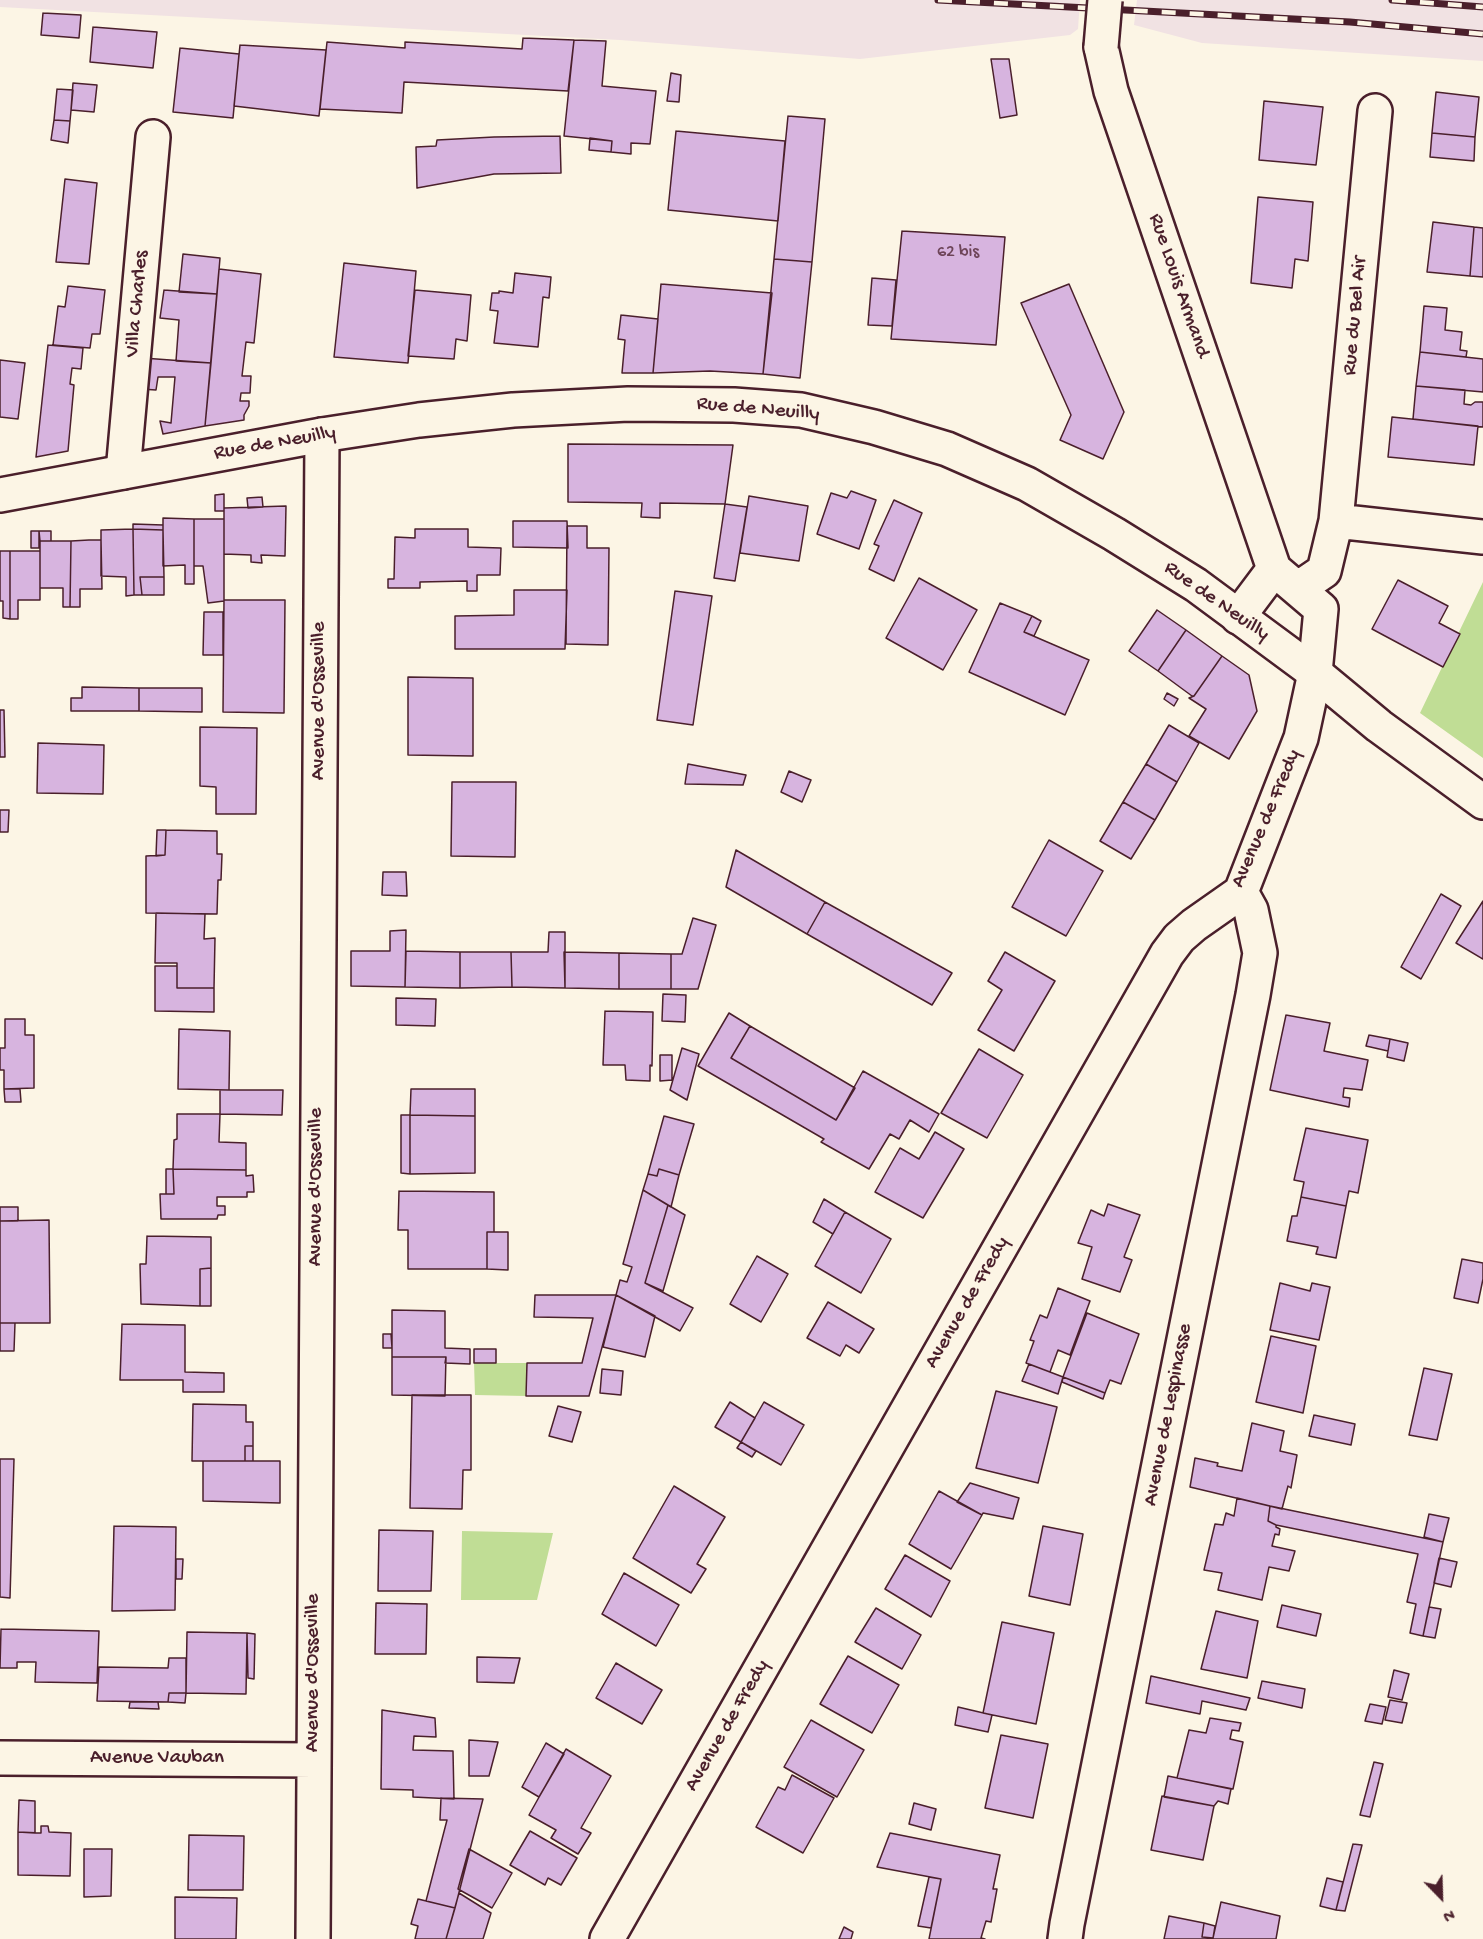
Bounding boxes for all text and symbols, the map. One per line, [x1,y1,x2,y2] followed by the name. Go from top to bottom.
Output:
[1141,210,1215,362] street label: Rue Louis Armand
[937,242,979,264] house number: 62 bis
[121,250,155,358] street label: Villa Charles
[1338,255,1374,377] street label: Rue du Bel Air
[695,392,821,428] street label: Rue de Neuilly
[212,421,338,467] street label: Rue de Neuilly
[1158,556,1274,648] street label: Rue de Neuilly
[307,622,333,780] street label: Avenue d'Osseville
[1227,746,1307,892] street label: Avenue de Fredy
[304,1108,330,1266] street label: Avenue d'Osseville
[920,1233,1016,1373] street label: Avenue de Fredy
[1139,1322,1199,1508] street label: Avenue de Lespinasse
[301,1594,327,1752] street label: Avenue d'Osseville
[680,1656,776,1796] street label: Avenue de Fredy
[90,1746,224,1772] street label: Avenue Vauban
[1411,1867,1471,1927] north arrow
[1440,1903,1457,1925] text: N

